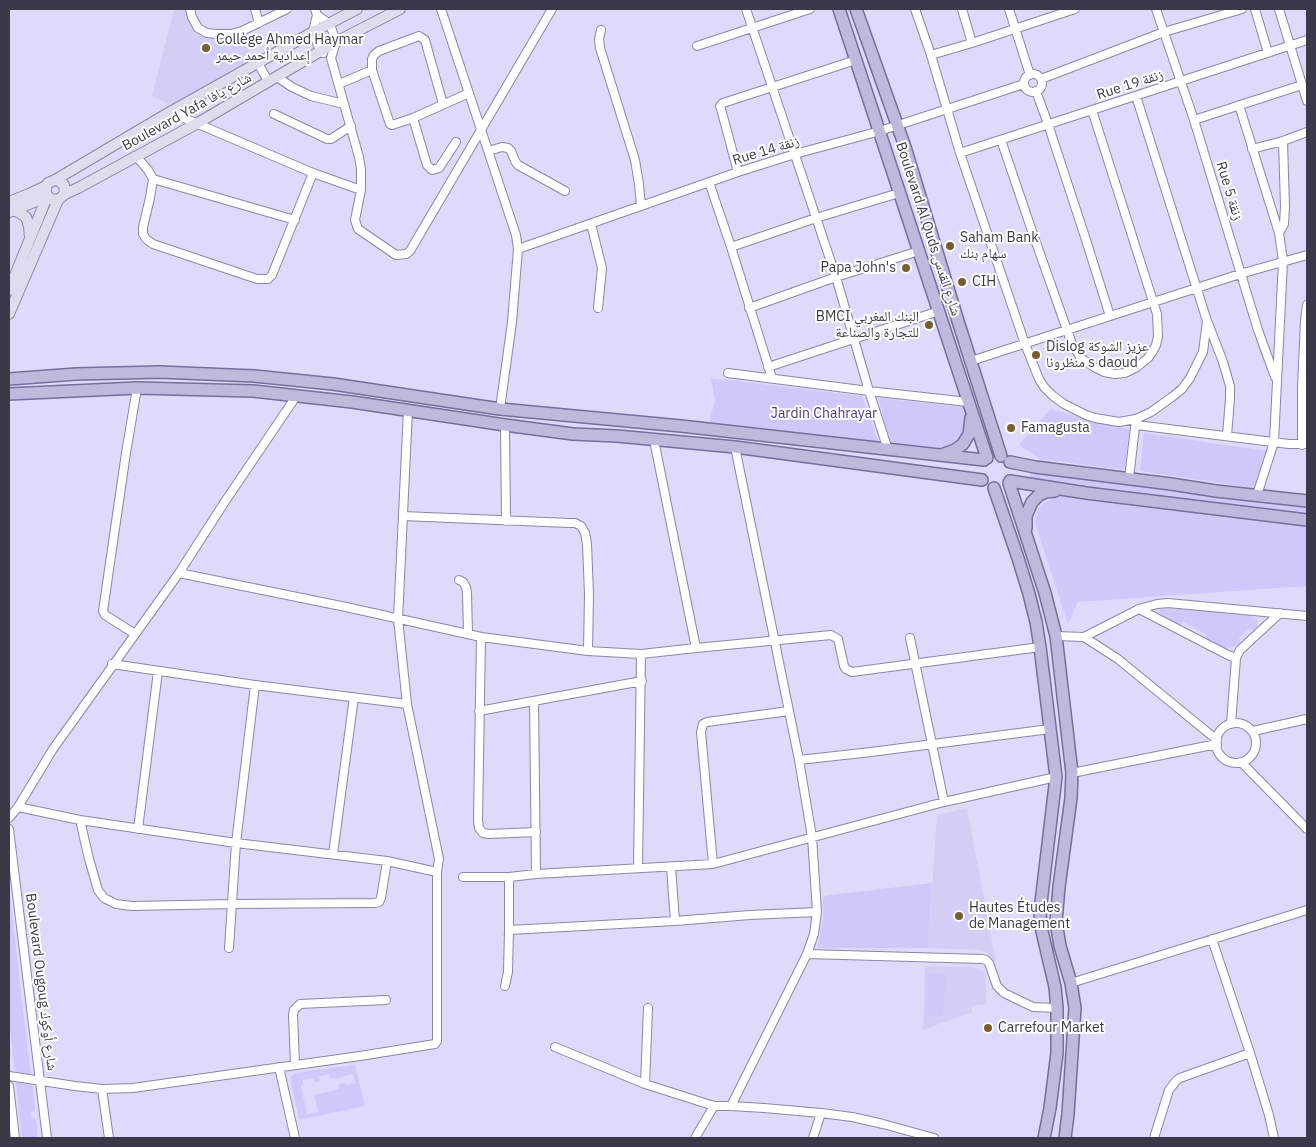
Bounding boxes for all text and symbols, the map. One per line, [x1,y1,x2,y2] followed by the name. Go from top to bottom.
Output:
[216,32,363,64] place label: Collège Ahmed Haymar إعدادية أحمد حيمر
[200,42,212,54] marker: Collège Ahmed Haymar إعدادية أحمد حيمر
[1095,66,1165,104] street label: Rue 19 زنقة
[119,69,255,155] street label: Boulevard Yafa شارع يافا
[731,133,801,169] street label: Rue 14 زنقة
[892,140,964,318] street label: Boulevard Al Quds شارع القدس
[1212,160,1246,222] street label: Rue 5 زنقة
[960,230,1039,262] place label: Saham Bank سهام بنك
[944,240,956,252] marker: Saham Bank سهام بنك
[820,260,896,276] place label: Papa John's
[900,262,912,274] marker: Papa John's
[972,274,996,290] place label: CIH
[956,276,968,288] marker: CIH
[816,309,919,342] place label: BMCI البنك المغربي للتجارة والصناعة
[923,319,935,331] marker: BMCI البنك المغربي للتجارة والصناعة
[1046,339,1149,372] place label: Dislog عزيز الشوكة منظرونا s daoud
[1030,349,1042,361] marker: Dislog عزيز الشوكة منظرونا s daoud
[771,406,877,422] park label: Jardin Chahrayar
[1021,420,1090,436] place label: Famagusta
[1005,422,1017,434] marker: Famagusta
[22,892,60,1072] street label: Boulevard Ougoug شارع أوكوك
[969,900,1070,932] place label: Hautes Études de Management
[953,910,965,922] marker: Hautes Études de Management
[998,1020,1104,1036] place label: Carrefour Market
[982,1022,994,1034] marker: Carrefour Market

